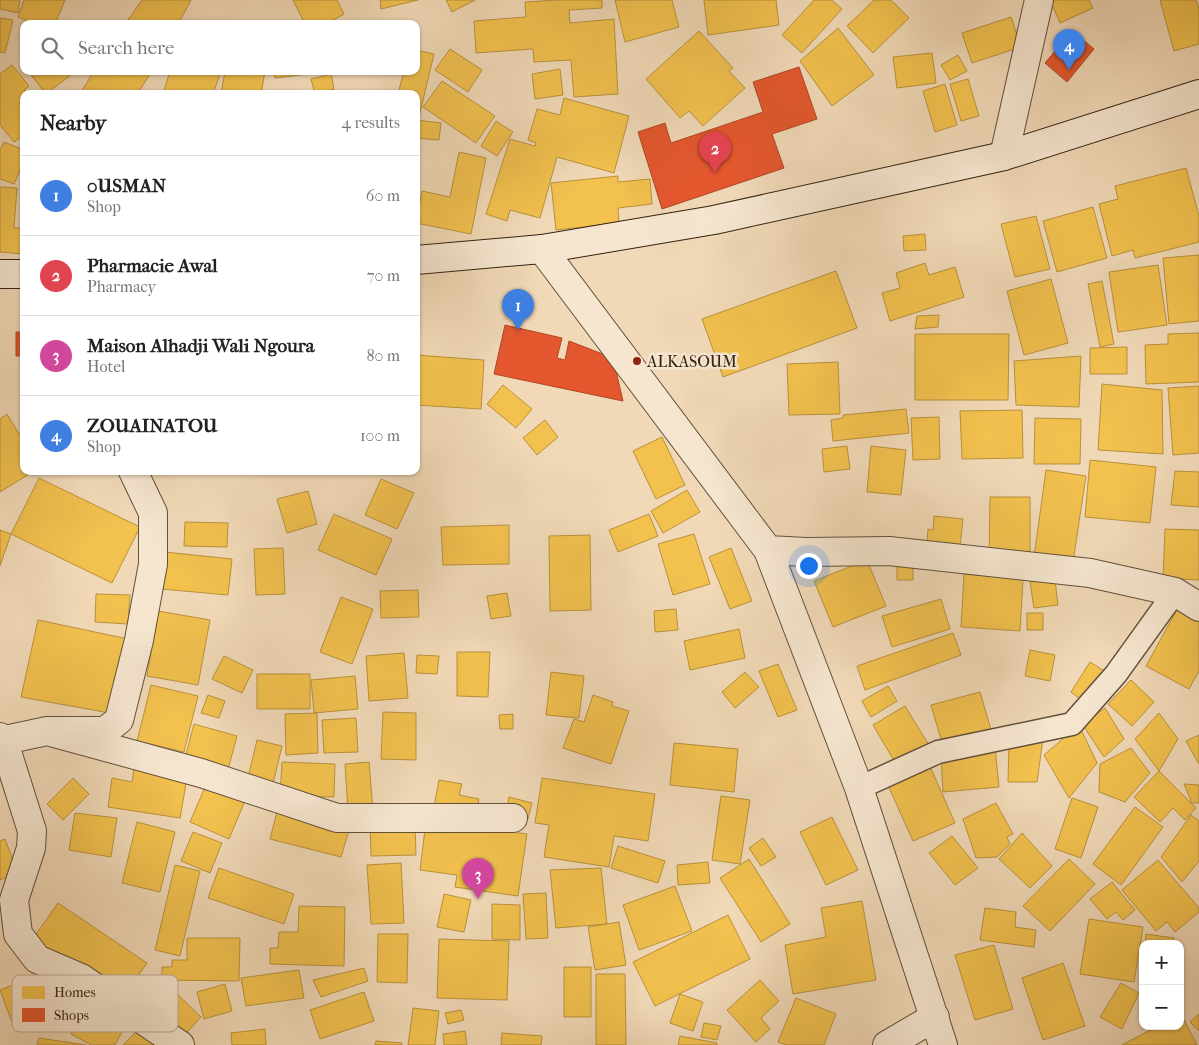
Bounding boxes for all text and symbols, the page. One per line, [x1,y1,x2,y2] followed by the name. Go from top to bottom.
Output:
[20,20,420,75] search box
[1053,29,1085,70] pin: 4
[38,34,66,62] icon: search
[78,37,174,59] text: Search here
[40,111,106,135] text: Nearby
[342,113,400,132] text: 4 results
[699,132,731,173] pin: 2
[87,175,166,197] text: 0USMAN
[53,186,59,205] text: 1
[366,186,400,205] text: 60 m
[87,197,121,216] text: Shop
[87,255,218,277] text: Pharmacie Awal
[52,266,60,285] text: 2
[367,266,400,285] text: 70 m
[87,277,156,296] text: Pharmacy
[502,289,534,330] pin: 1
[87,335,315,357] text: Maison Alhadji Wali Ngoura
[53,346,59,365] text: 3
[366,346,400,365] text: 80 m
[646,352,737,371] place label: ALKASOUM
[631,355,643,367] marker: ALKASOUM
[87,357,125,376] text: Hotel
[87,415,218,437] text: ZOUAINATOU
[51,426,61,445] text: 4
[360,426,400,445] text: 100 m
[87,437,121,456] text: Shop
[796,553,822,579] your location
[462,858,494,899] pin: 3
[1139,940,1184,1030] map controls
[1139,940,1184,985] button: +
[12,975,178,1032] legend
[54,984,96,1001] text: Homes
[1139,985,1184,1030] button: −
[54,1007,89,1024] text: Shops

